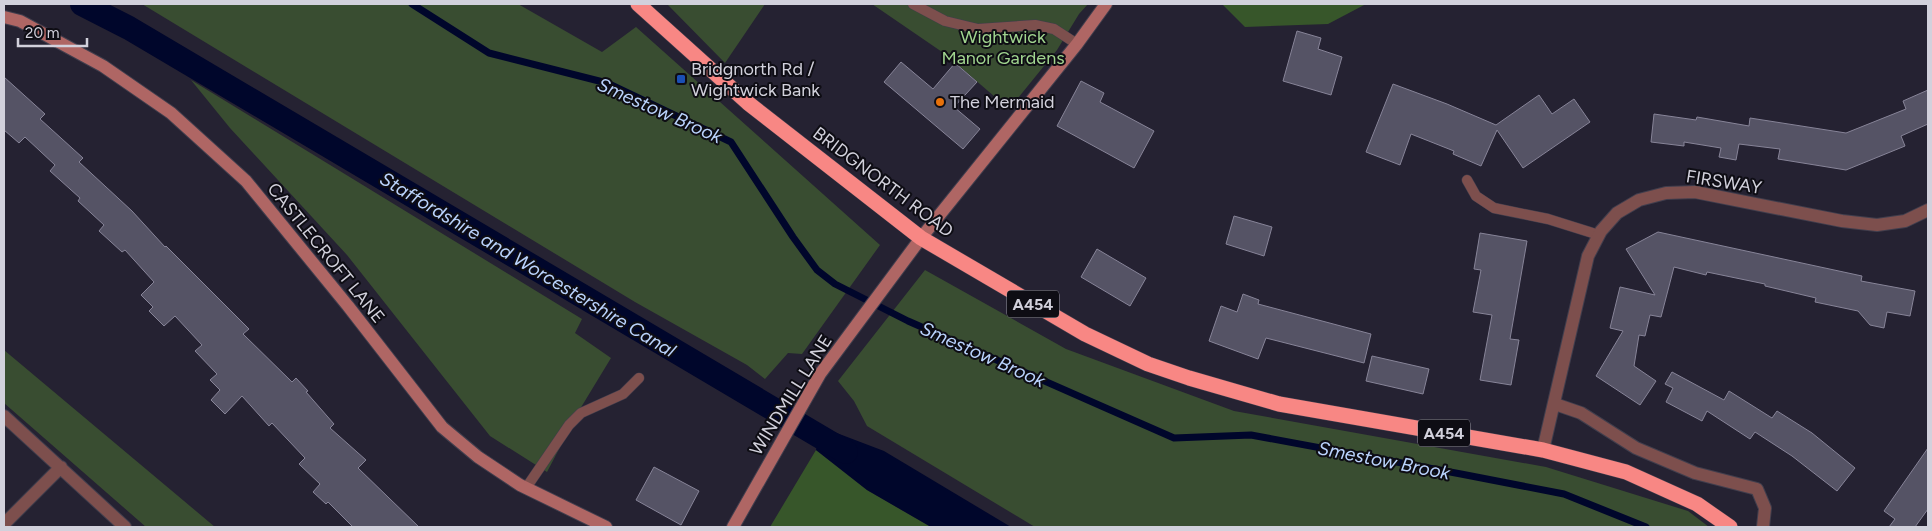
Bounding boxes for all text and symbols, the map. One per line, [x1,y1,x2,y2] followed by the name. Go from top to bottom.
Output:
[18,15,86,47] scale bar
[25,24,59,42] text: 20 m
[941,26,1065,69] park label: Wightwick Manor Gardens
[691,58,820,101] place label: Bridgnorth Rd / Wightwick Bank
[594,73,726,149] water label: Smestow Brook
[675,73,687,85] marker: Bridgnorth Rd / Wightwick Bank
[950,91,1055,113] place label: The Mermaid
[934,96,946,108] marker: The Mermaid
[808,122,958,242] street label: BRIDGNORTH ROAD
[1684,165,1764,199] street label: FIRSWAY
[376,167,680,362] water label: Staffordshire and Worcestershire Canal
[262,178,390,328] street label: CASTLECROFT LANE
[1007,290,1059,318] road number: A454
[917,317,1049,393] water label: Smestow Brook
[745,331,837,459] street label: WINDMILL LANE
[1418,419,1470,446] road number: A454
[1316,436,1453,485] water label: Smestow Brook

